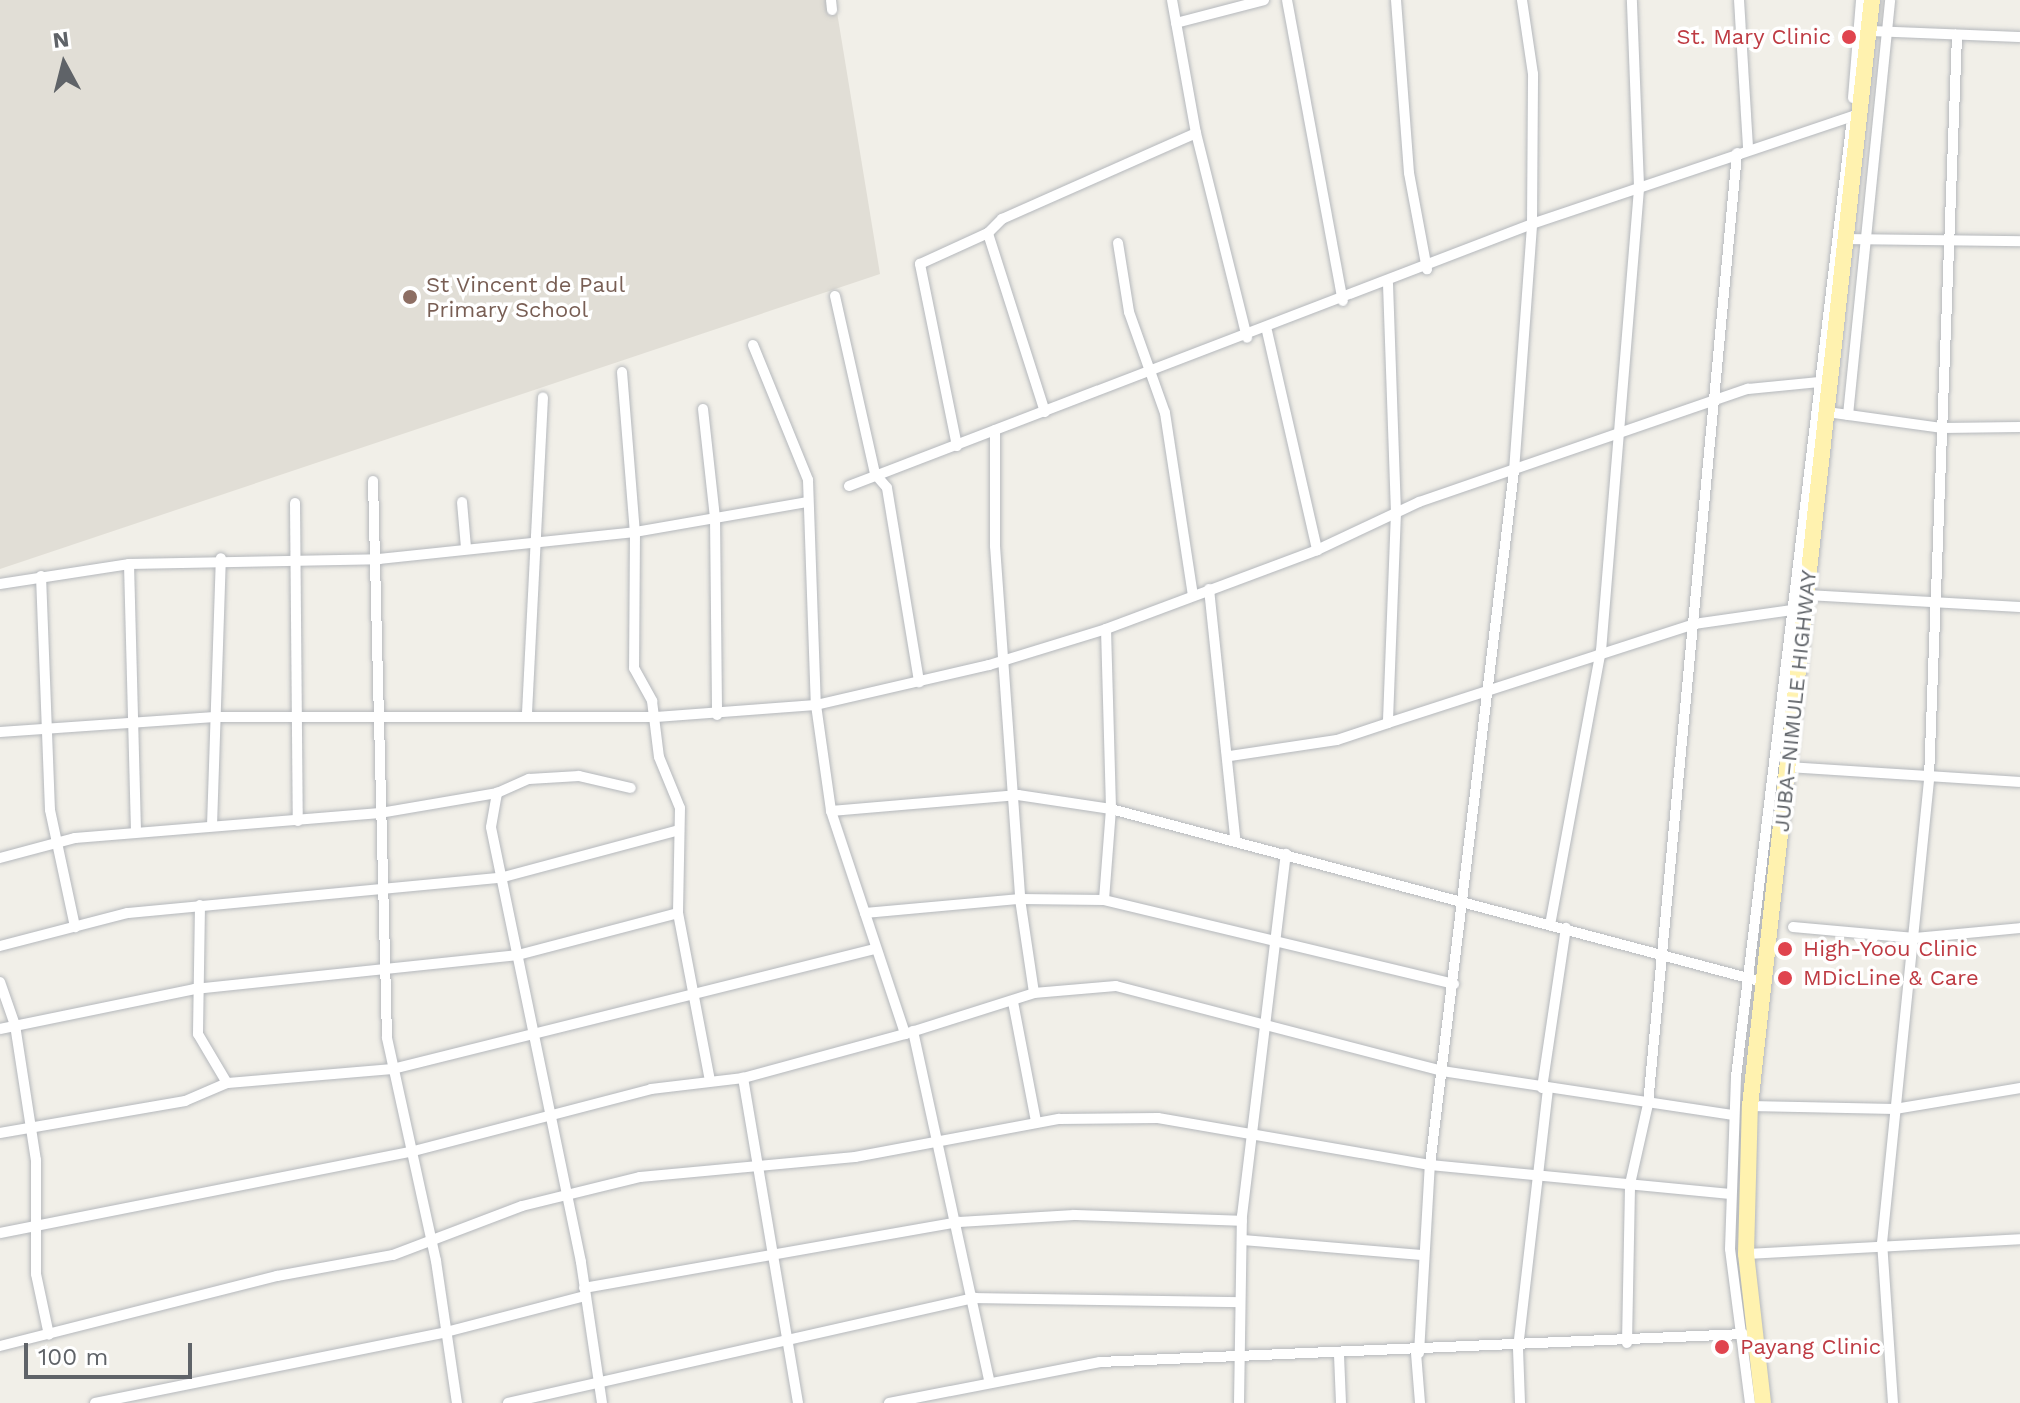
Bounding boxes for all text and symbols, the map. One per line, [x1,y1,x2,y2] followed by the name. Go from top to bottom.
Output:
[24,24,104,104] north arrow
[1676,24,1831,50] place label: St. Mary Clinic
[51,26,71,53] text: N
[1838,26,1860,48] marker: St. Mary Clinic
[426,271,626,322] place label: St Vincent de Paul Primary School
[401,288,419,306] marker: St Vincent de Paul Primary School
[1768,569,1822,833] street label: JUBA–NIMULE HIGHWAY
[1803,936,1978,962] place label: High-Yoou Clinic
[1774,938,1796,960] marker: High-Yoou Clinic
[1803,965,1979,991] place label: MDicLine & Care
[1774,967,1796,989] marker: MDicLine & Care
[28,1327,196,1377] scale bar
[1740,1334,1881,1360] place label: Payang Clinic
[1711,1336,1733,1358] marker: Payang Clinic
[38,1343,108,1371] text: 100 m

